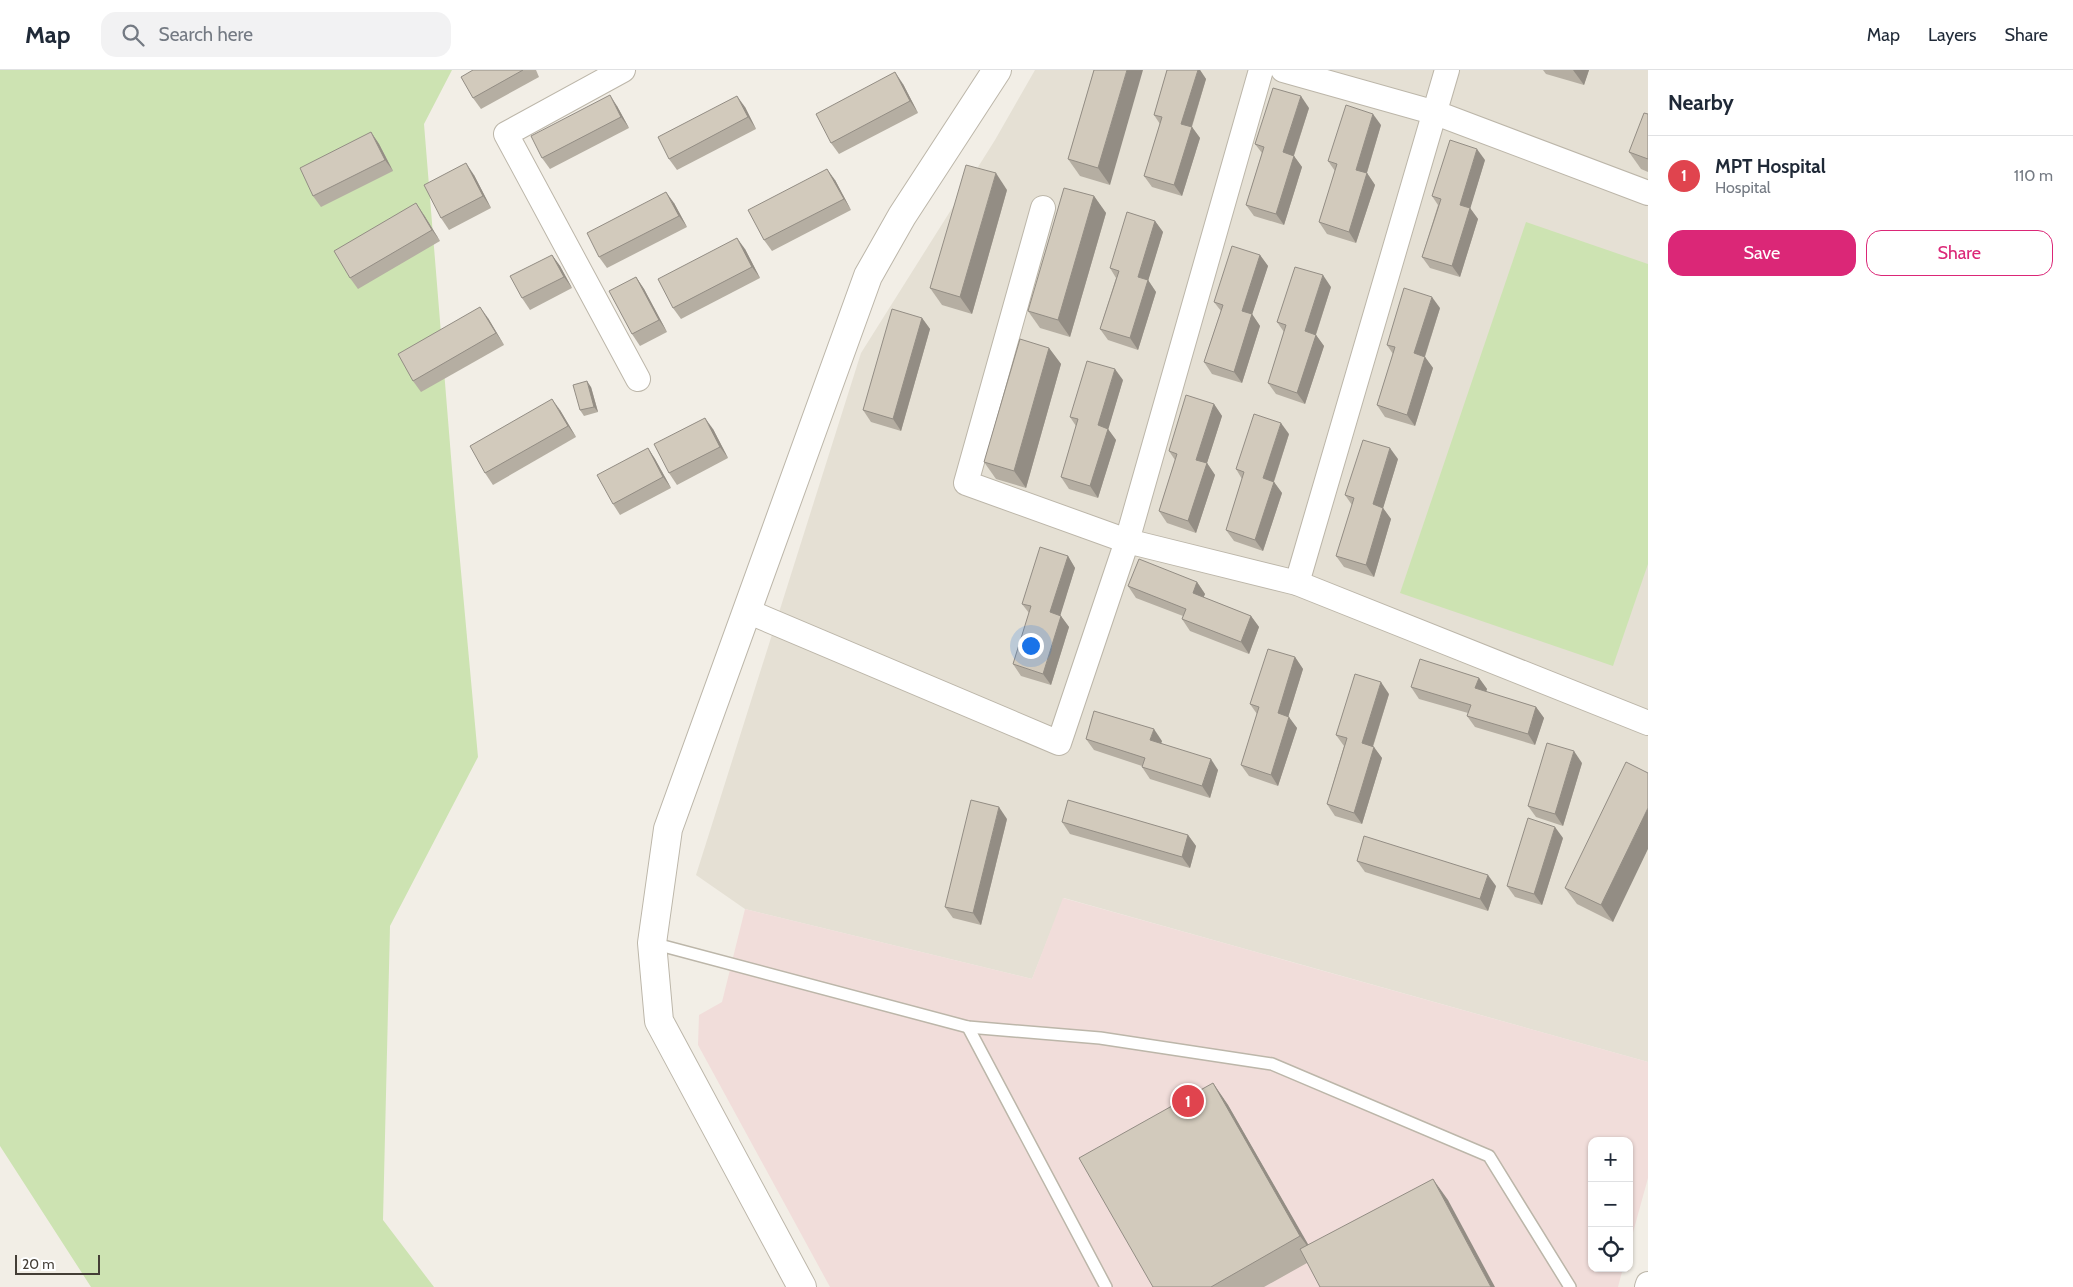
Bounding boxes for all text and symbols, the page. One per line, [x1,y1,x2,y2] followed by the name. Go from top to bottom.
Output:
[101,12,451,57] search box
[25,20,71,49] text: Map
[119,21,147,49] icon: search
[159,23,253,46] text: Search here
[1867,24,1900,46] text: Map
[1928,24,1977,46] text: Layers
[2005,24,2048,46] text: Share
[1668,90,1734,115] text: Nearby
[1715,155,1826,178] text: MPT Hospital
[1681,166,1687,185] text: 1
[2014,166,2053,185] text: 110 m
[1715,178,1771,197] text: Hospital
[1668,230,1856,276] button: Save
[1866,230,2053,276] button: Share
[1018,633,1044,659] your location
[1172,1082,1204,1120] pin: 1
[1588,1137,1633,1272] map controls
[1588,1137,1633,1182] button: +
[1588,1182,1633,1227] button: −
[1588,1227,1633,1272] button: locate
[15,1252,100,1275] scale bar
[22,1255,55,1273] text: 20 m

